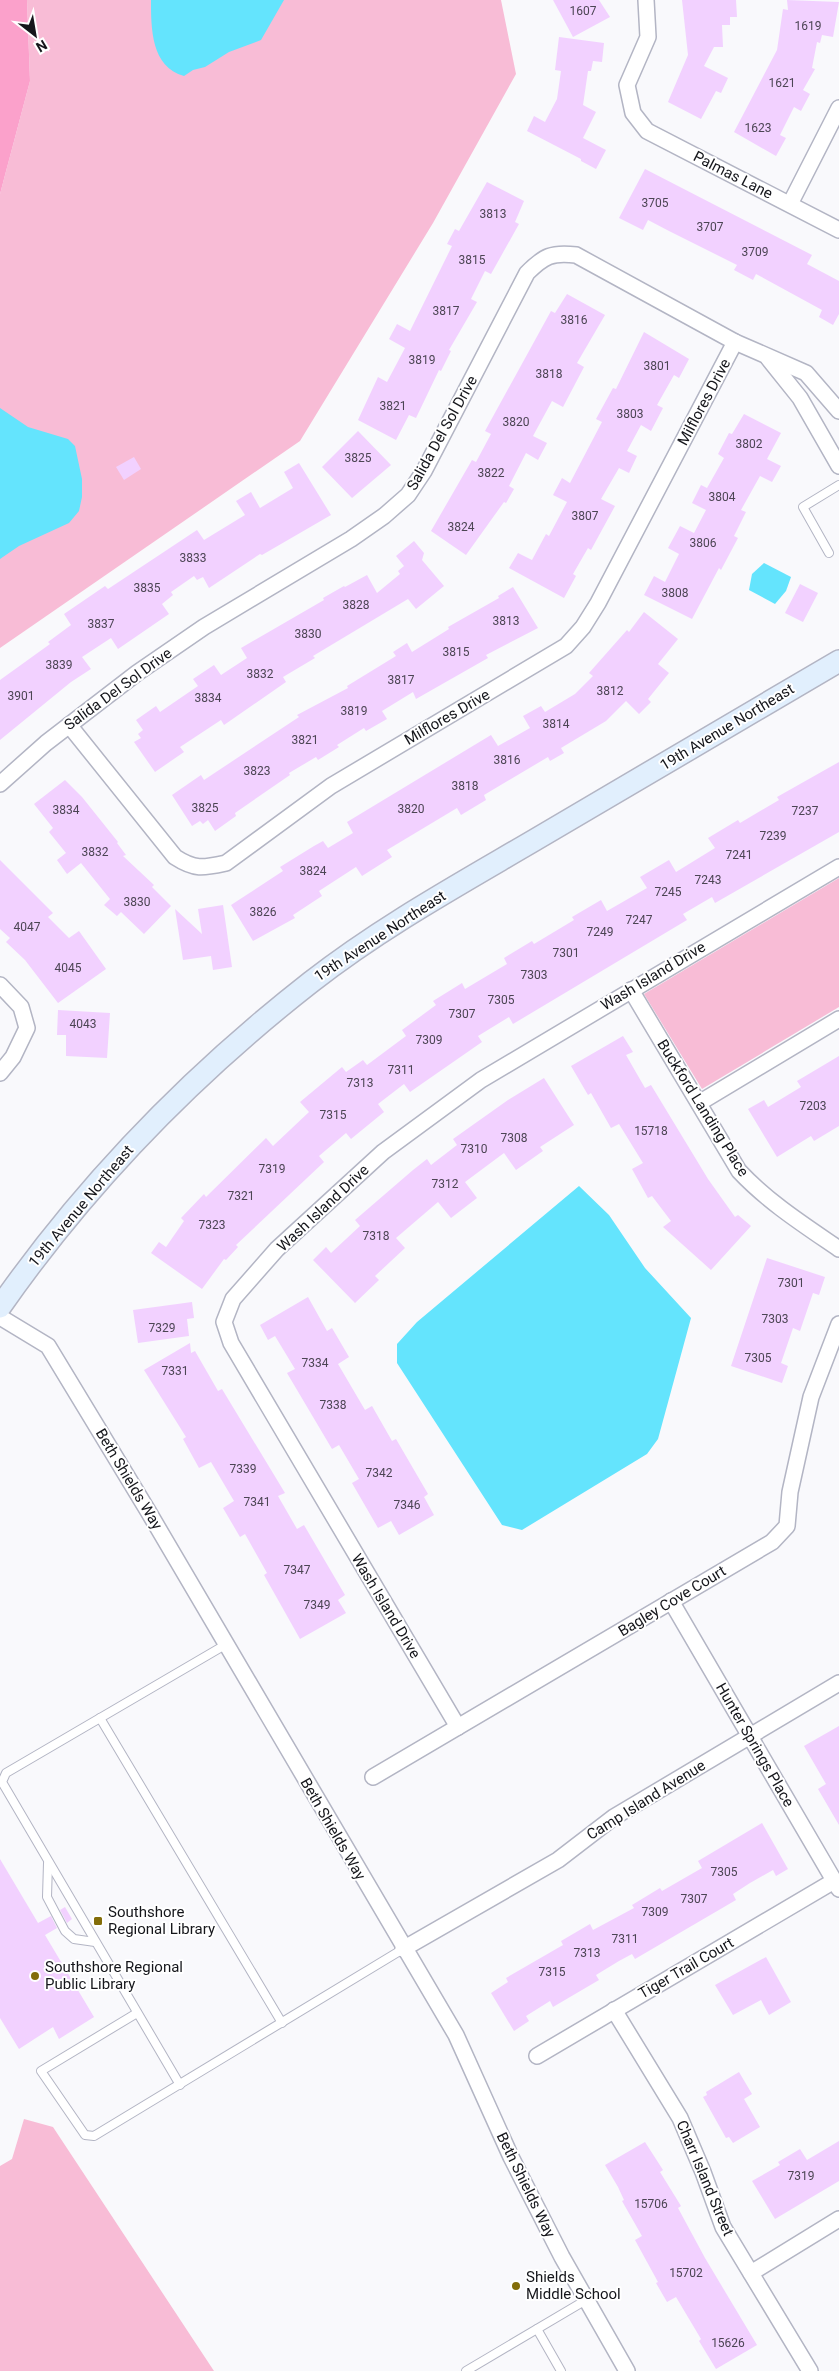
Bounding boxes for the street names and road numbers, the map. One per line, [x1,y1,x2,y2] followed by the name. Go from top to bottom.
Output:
[690,147,776,203] street label: Palmas Lane
[674,356,734,448] street label: Milflores Drive
[403,372,481,494] street label: Salida Del Sol Drive
[61,644,175,734] street label: Salida Del Sol Drive
[657,680,797,774] street label: 19th Avenue Northeast
[401,685,493,749] street label: Milflores Drive
[311,887,449,985] street label: 19th Avenue Northeast
[597,938,709,1014] street label: Wash Island Drive
[653,1036,753,1180] street label: Buckford Landing Place
[25,1141,137,1270] street label: 19th Avenue Northeast
[273,1161,373,1255] street label: Wash Island Drive
[92,1425,166,1533] street label: Beth Shields Way
[348,1550,424,1662] street label: Wash Island Drive
[615,1562,729,1640] street label: Bagley Cove Court
[712,1680,798,1810] street label: Hunter Springs Place
[583,1756,709,1844] street label: Camp Island Avenue
[297,1775,369,1883] street label: Beth Shields Way
[635,1933,737,2002] street label: Tiger Trail Court
[673,2118,737,2239] street label: Charr Island Street
[493,2129,559,2241] street label: Beth Shields Way

